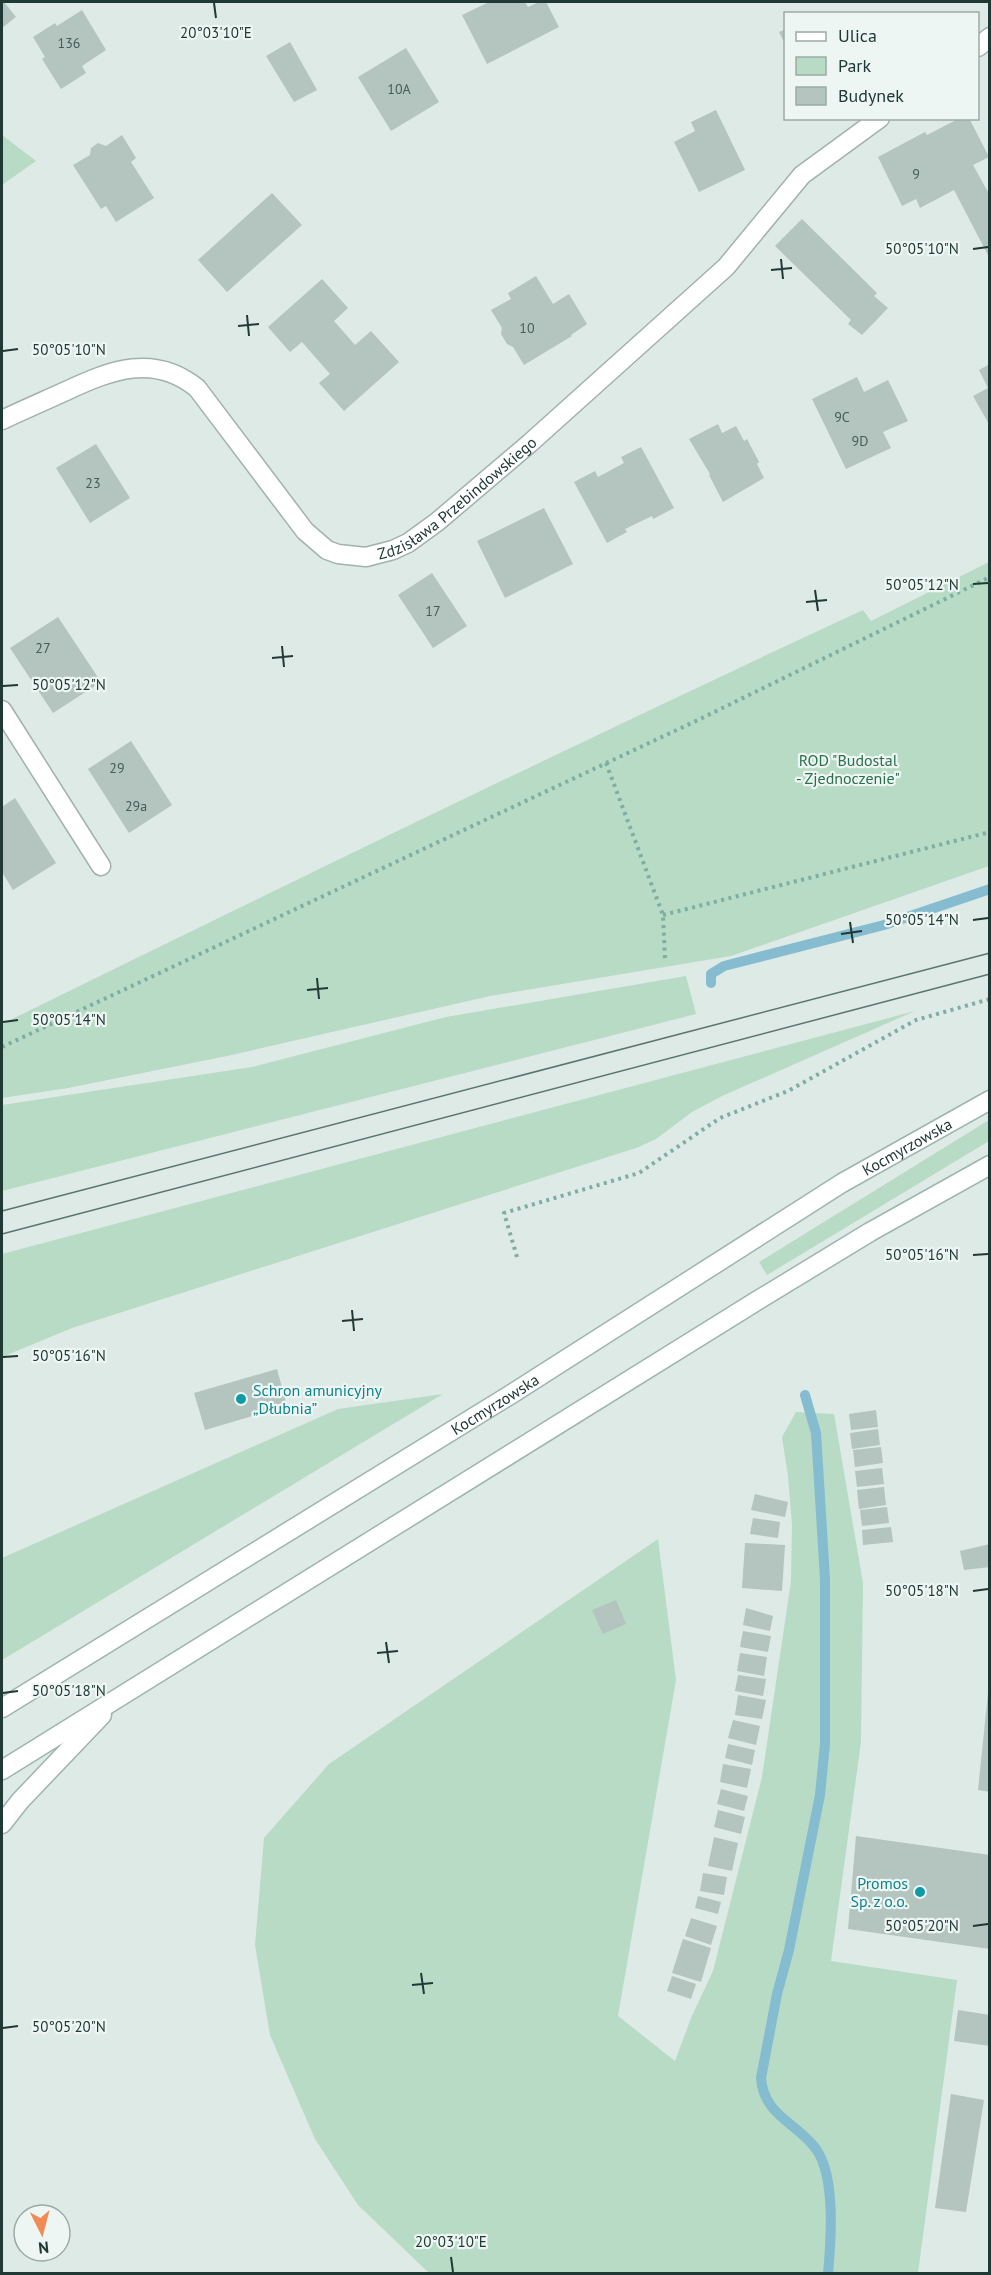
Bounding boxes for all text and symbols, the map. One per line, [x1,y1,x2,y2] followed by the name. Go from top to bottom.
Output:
[784,12,979,120] legend
[180,23,252,42] text: 20°03'10"E
[838,24,877,47] text: Ulica
[58,34,80,52] house number: 136
[838,54,871,77] text: Park
[387,80,412,98] house number: 10A
[838,84,904,107] text: Budynek
[912,165,920,183] house number: 9
[885,239,959,258] text: 50°05'10"N
[519,319,535,337] house number: 10
[32,340,106,359] text: 50°05'10"N
[834,408,850,426] house number: 9C
[375,432,541,564] street label: Zdzisława Przebindowskiego
[852,432,868,450] house number: 9D
[85,474,101,492] house number: 23
[885,575,959,594] text: 50°05'12"N
[425,602,441,620] house number: 17
[35,639,51,657] house number: 27
[32,675,106,694] text: 50°05'12"N
[796,750,900,788] park label: ROD "Budostal - Zjednoczenie"
[109,759,125,777] house number: 29
[125,797,147,815] house number: 29a
[885,910,959,929] text: 50°05'14"N
[32,1010,106,1029] text: 50°05'14"N
[858,1113,955,1180] street label: Kocmyrzowska
[885,1245,959,1264] text: 50°05'16"N
[32,1346,106,1365] text: 50°05'16"N
[447,1369,543,1439] street label: Kocmyrzowska
[253,1380,383,1418] place label: Schron amunicyjny „Dłubnia”
[234,1392,248,1406] marker: Schron amunicyjny „Dłubnia”
[885,1581,959,1600] text: 50°05'18"N
[32,1681,106,1700] text: 50°05'18"N
[851,1873,908,1911] place label: Promos Sp. z o.o.
[913,1885,927,1899] marker: Promos Sp. z o.o.
[885,1916,959,1935] text: 50°05'20"N
[32,2017,106,2036] text: 50°05'20"N
[12,2203,72,2263] north arrow
[415,2232,487,2251] text: 20°03'10"E
[37,2237,50,2258] text: N

